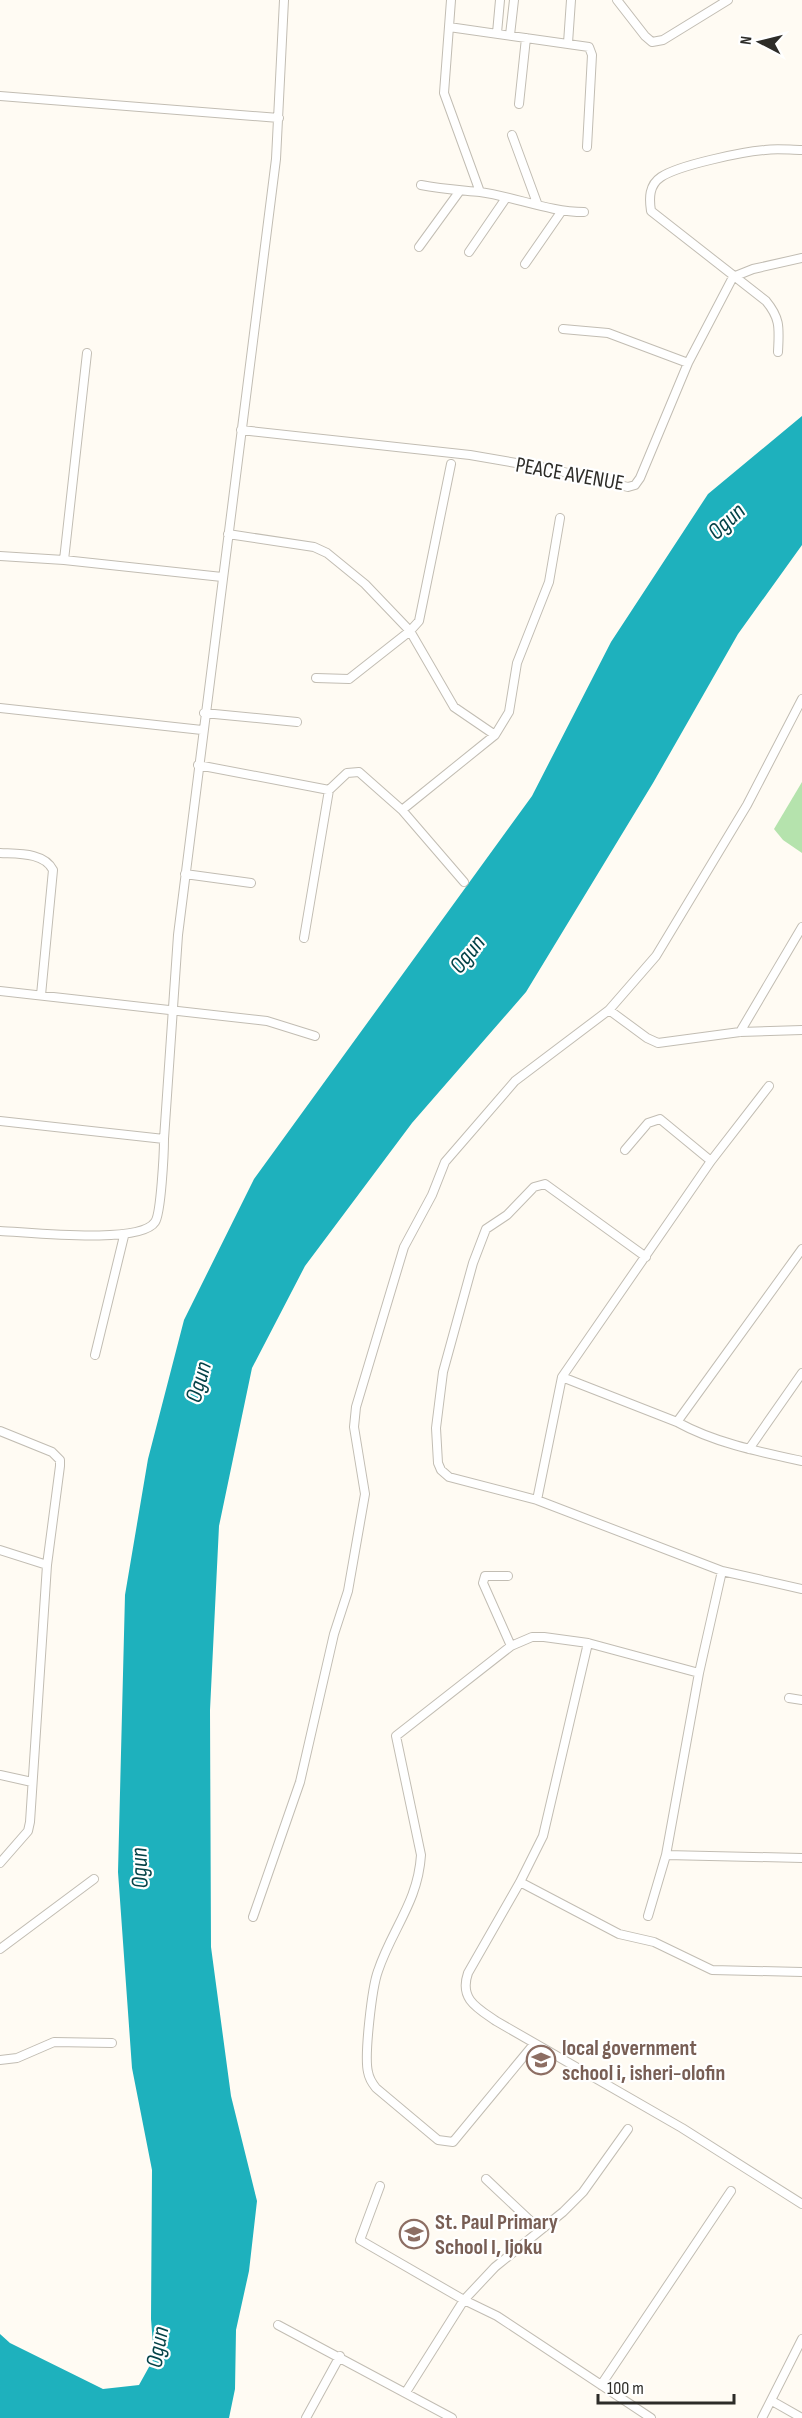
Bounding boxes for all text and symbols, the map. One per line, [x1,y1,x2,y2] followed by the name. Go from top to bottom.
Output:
[730,12,790,72] north arrow
[737,35,757,46] text: N
[513,452,626,497] street label: PEACE AVENUE
[701,497,751,546] water label: Ogun
[443,929,492,979] water label: Ogun
[179,1358,218,1406] water label: Ogun
[124,1847,155,1889] water label: Ogun
[562,2035,725,2087] place label: local government school i, isheri-olofin
[525,2044,557,2076] school or university icon: local government school i, isheri-olofin
[435,2209,558,2261] place label: St. Paul Primary School I, Ijoku
[398,2218,430,2250] school or university icon: St. Paul Primary School I, Ijoku
[140,2324,175,2370] water label: Ogun
[598,2367,734,2405] scale bar
[607,2378,644,2399] text: 100 m

